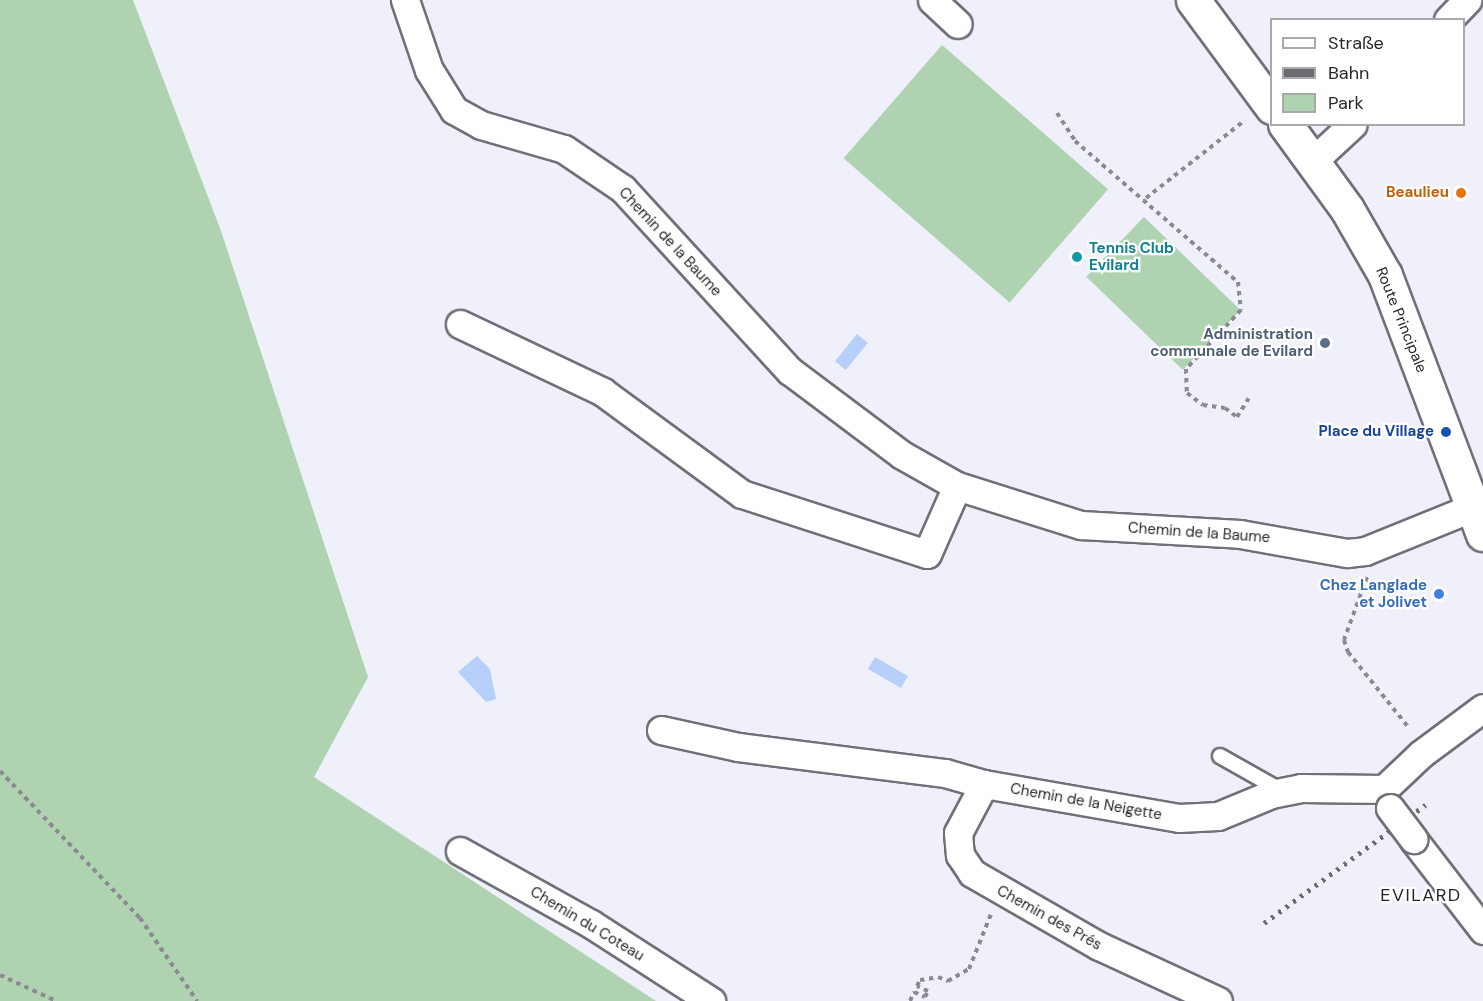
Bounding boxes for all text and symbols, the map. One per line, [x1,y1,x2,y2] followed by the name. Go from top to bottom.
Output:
[1270,18,1465,126] legend
[1328,31,1384,55] text: Straße
[1328,61,1369,85] text: Bahn
[1328,91,1364,115] text: Park
[615,184,725,300] street label: Chemin de la Baume
[1386,184,1449,202] place label: Beaulieu
[1454,186,1468,200] marker: Beaulieu
[1089,239,1174,274] place label: Tennis Club Evilard
[1070,250,1084,264] marker: Tennis Club Evilard
[1372,265,1430,375] street label: Route Principale
[1150,325,1313,360] place label: Administration communale de Evilard
[1318,336,1332,350] marker: Administration communale de Evilard
[1319,423,1434,441] place label: Place du Village
[1439,425,1453,439] marker: Place du Village
[1127,519,1271,547] street label: Chemin de la Baume
[1320,576,1427,611] place label: Chez Langlade et Jolivet
[1432,587,1446,601] marker: Chez Langlade et Jolivet
[1009,780,1163,824] street label: Chemin de la Neigette
[994,882,1104,954] street label: Chemin des Prés
[527,883,647,965] street label: Chemin du Coteau
[1380,884,1462,906] district label: EVILARD

